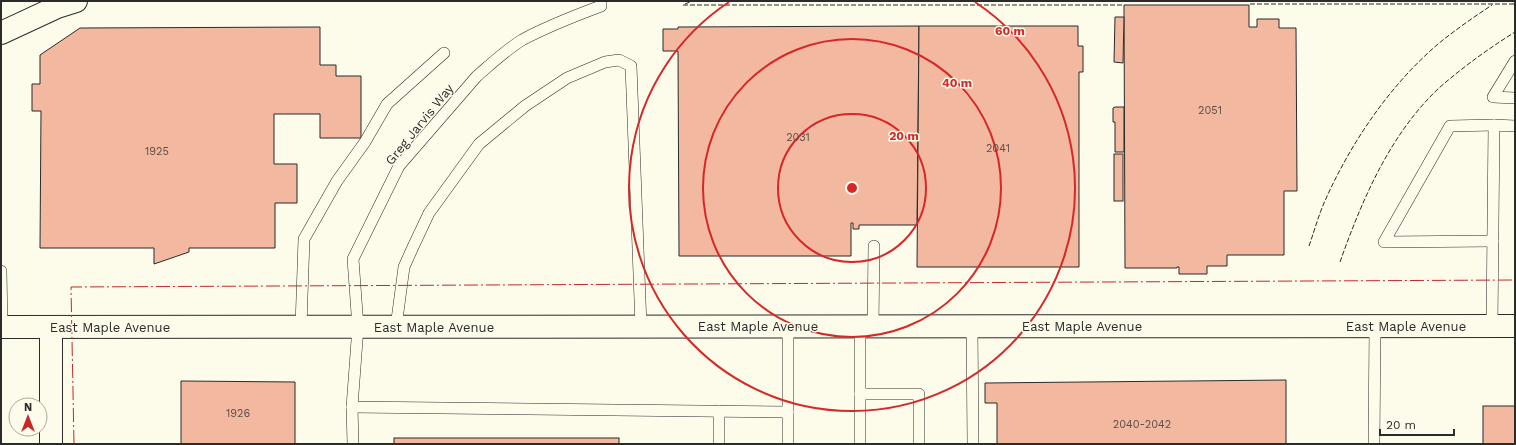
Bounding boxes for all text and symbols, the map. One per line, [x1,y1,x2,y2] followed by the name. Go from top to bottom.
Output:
[995,24,1025,38] text: 60 m
[942,76,972,90] text: 40 m
[382,81,457,168] street label: Greg Jarvis Way
[1198,104,1222,117] house number: 2051
[889,129,919,143] text: 20 m
[786,131,810,144] house number: 2031
[986,142,1010,155] house number: 2041
[145,145,169,158] house number: 1925
[845,181,859,195] centre of rings
[698,319,818,334] street label: East Maple Avenue
[1022,319,1142,334] street label: East Maple Avenue
[1346,319,1466,334] street label: East Maple Avenue
[50,320,170,335] street label: East Maple Avenue
[374,320,494,335] street label: East Maple Avenue
[8,397,48,437] north arrow
[24,401,32,414] text: N
[226,407,250,420] house number: 1926
[1380,411,1454,437] scale bar
[1113,418,1171,431] house number: 2040-2042
[1386,418,1416,432] text: 20 m

